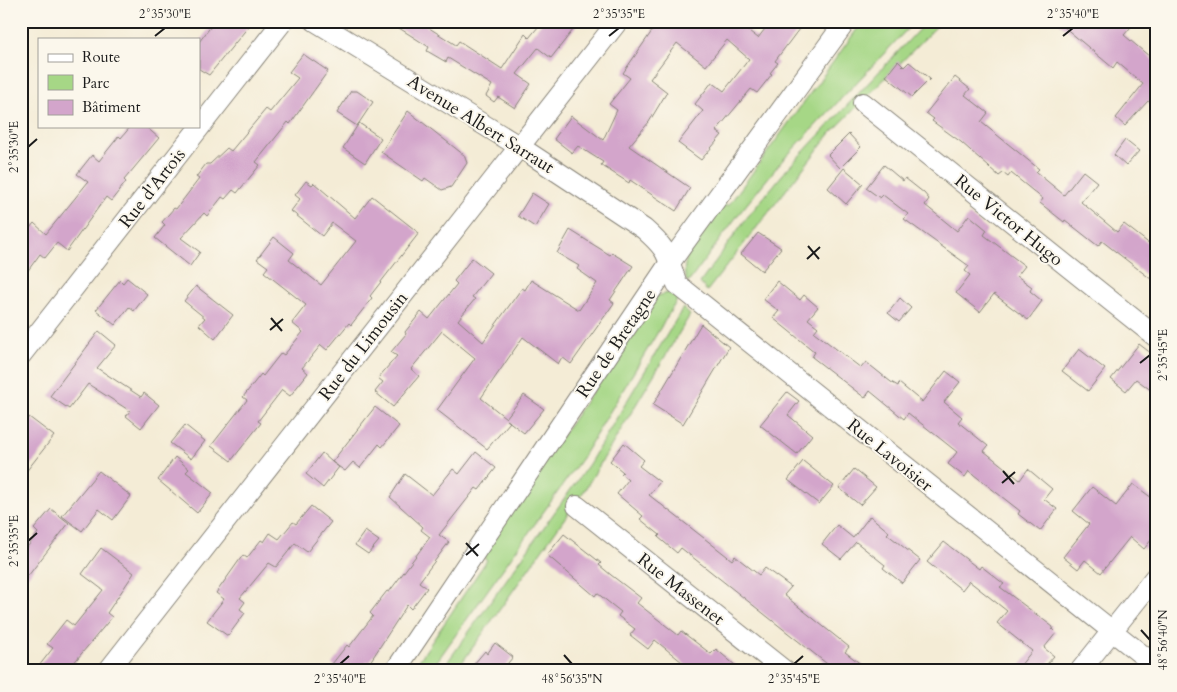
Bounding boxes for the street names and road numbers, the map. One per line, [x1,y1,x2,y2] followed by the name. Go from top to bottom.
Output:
[403,69,559,180] street label: Avenue Albert Sarraut
[113,143,191,233] street label: Rue d'Artois
[949,169,1069,272] street label: Rue Victor Hugo
[571,284,662,403] street label: Rue de Bretagne
[313,286,414,406] street label: Rue du Limousin
[842,413,938,498] street label: Rue Lavoisier
[632,547,730,632] street label: Rue Massenet

